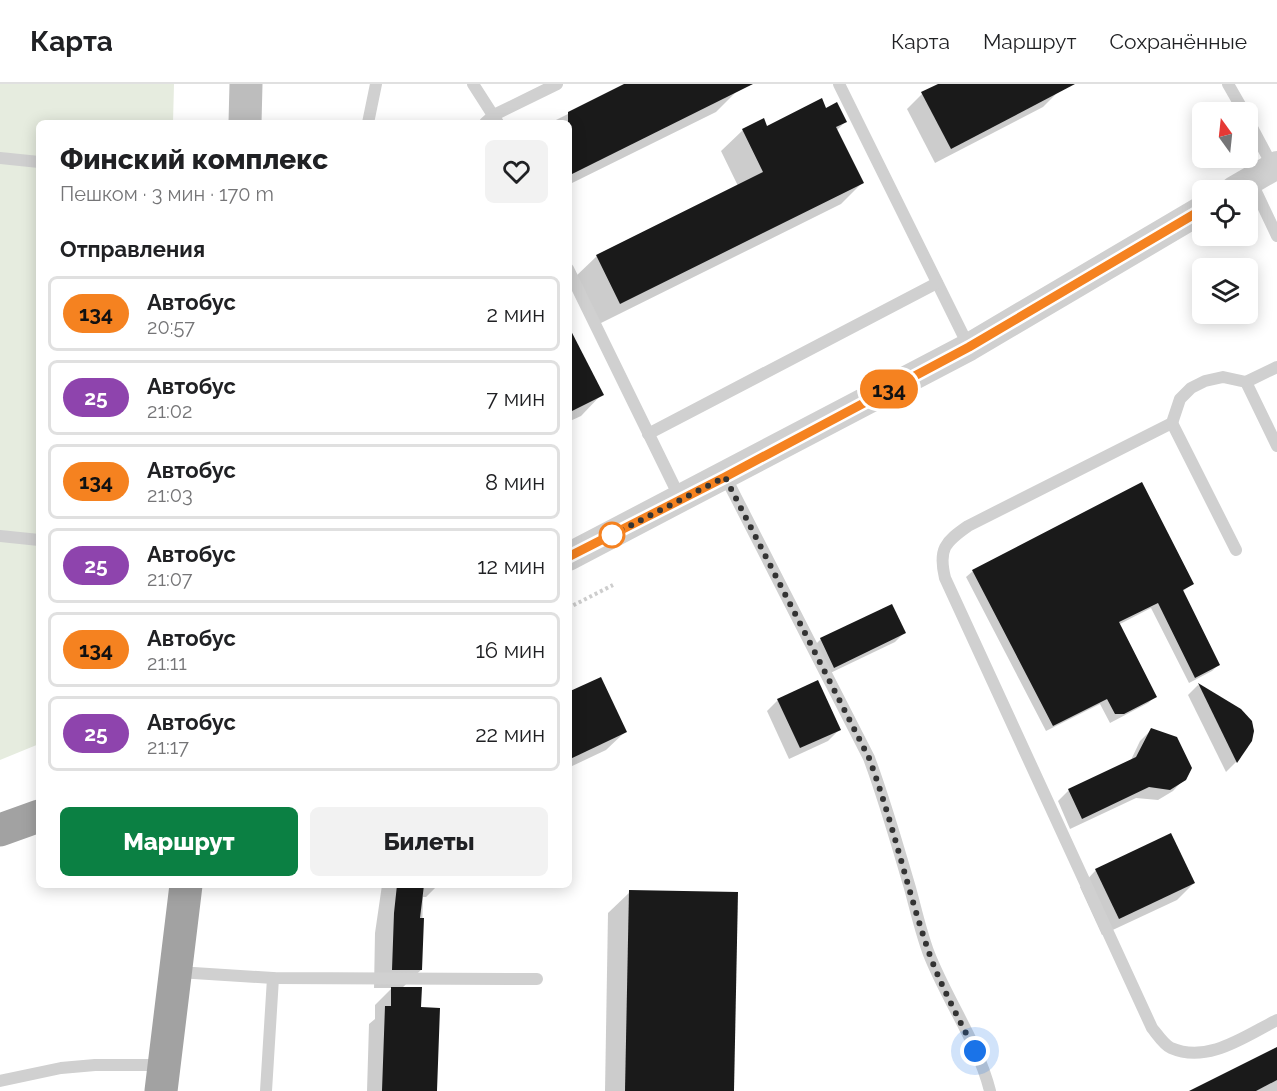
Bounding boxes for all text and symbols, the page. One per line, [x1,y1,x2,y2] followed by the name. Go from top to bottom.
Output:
[30,25,113,58] text: Карта
[891,29,950,54] text: Карта
[983,29,1076,54] text: Маршрут
[1109,29,1247,54] text: Сохранённые
[1192,102,1258,168] north arrow
[1192,102,1258,324] map controls
[485,140,548,203] button: heart
[60,143,328,176] text: Финский комплекс
[1192,180,1258,246] button: locate
[60,182,274,206] text: Пешком · 3 мин · 170 m
[60,236,205,262] text: Отправления
[1192,258,1258,324] button: layers
[147,289,236,315] text: Автобус
[79,301,113,326] text: 134
[487,301,545,327] text: 2 мин
[147,315,195,339] text: 20:57
[854,370,924,408] line badge: 134
[147,373,236,399] text: Автобус
[872,377,906,402] text: 134
[84,385,108,410] text: 25
[486,385,545,411] text: 7 мин
[147,399,192,423] text: 21:02
[147,457,236,483] text: Автобус
[79,469,113,494] text: 134
[485,469,545,495] text: 8 мин
[147,483,193,507] text: 21:03
[599,522,625,548] unlabelled marker
[147,541,236,567] text: Автобус
[84,553,108,578] text: 25
[477,553,545,579] text: 12 мин
[147,567,193,591] text: 21:07
[147,625,236,651] text: Автобус
[79,637,113,662] text: 134
[475,637,545,663] text: 16 мин
[147,651,187,675] text: 21:11
[147,709,236,735] text: Автобус
[84,721,108,746] text: 25
[475,721,545,747] text: 22 мин
[147,735,189,759] text: 21:17
[60,807,298,876] button: Маршрут
[310,807,548,876] button: Билеты
[960,1036,990,1066] your location

